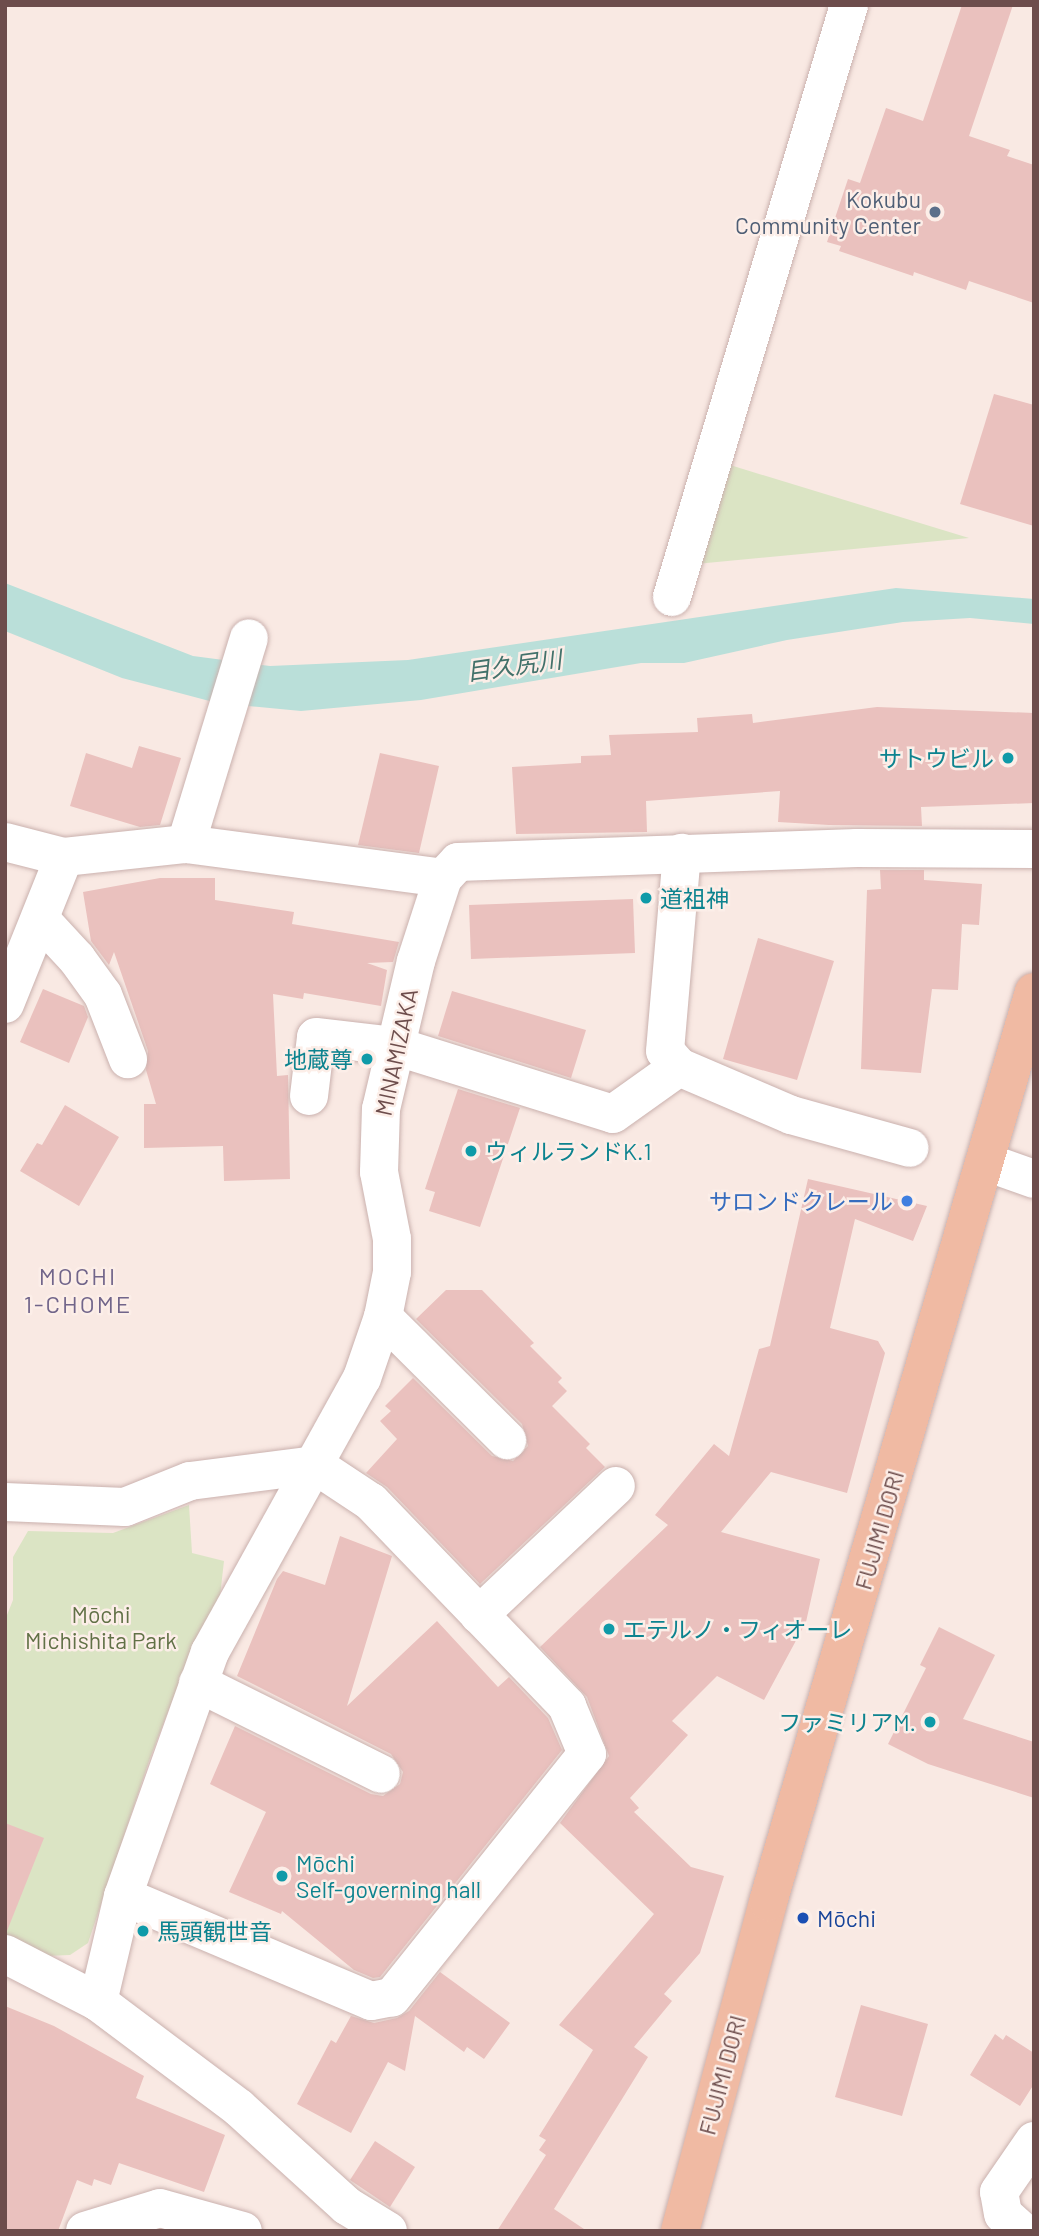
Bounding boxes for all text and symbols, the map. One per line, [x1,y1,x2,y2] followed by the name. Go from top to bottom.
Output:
[735,185,921,239] place label: Kokubu Community Center
[927,204,943,220] marker: Kokubu Community Center
[464,644,564,686] water label: 目久尻川
[879,744,994,772] place label: サトウビル
[1000,750,1016,766] marker: サトウビル
[660,884,729,912] place label: 道祖神
[638,890,654,906] marker: 道祖神
[369,986,423,1118] street label: MINAMIZAKA
[284,1045,353,1073] place label: 地蔵尊
[359,1051,375,1067] marker: 地蔵尊
[485,1137,651,1165] place label: ウィルランドK.1
[463,1143,479,1159] marker: ウィルランドK.1
[709,1187,893,1215] place label: サロンドクレール
[899,1193,915,1209] marker: サロンドクレール
[25,1262,131,1318] district label: MOCHI 1-CHOME
[849,1467,909,1593] street label: FUJIMI DORI
[25,1600,177,1654] park label: Mōchi Michishita Park
[623,1615,853,1643] place label: エテルノ・フィオーレ
[601,1621,617,1637] marker: エテルノ・フィオーレ
[778,1708,916,1736] place label: ファミリアM.
[922,1714,938,1730] marker: ファミリアM.
[296,1849,481,1903] place label: Mōchi Self-governing hall
[274,1868,290,1884] marker: Mōchi Self-governing hall
[817,1904,876,1932] place label: Mōchi
[795,1910,811,1926] marker: Mōchi
[157,1917,272,1945] place label: 馬頭観世音
[135,1923,151,1939] marker: 馬頭観世音
[693,2012,751,2138] street label: FUJIMI DORI

